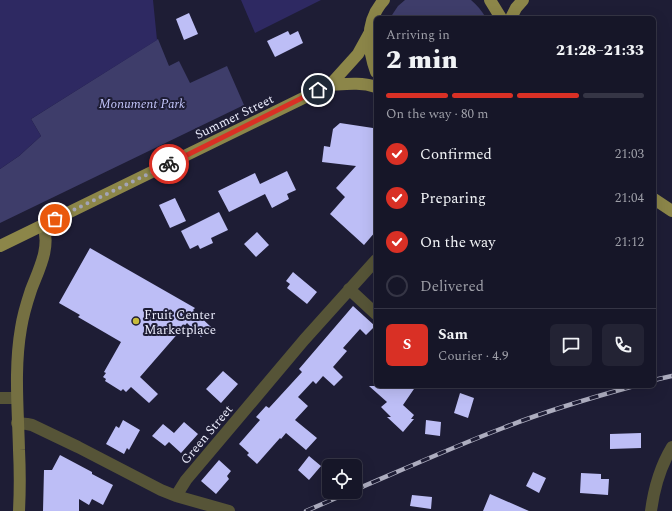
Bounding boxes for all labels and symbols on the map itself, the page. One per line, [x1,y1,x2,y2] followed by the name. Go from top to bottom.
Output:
[301,73,335,107] pin
[192,89,278,145] street label: Summer Street
[99,94,185,114] park label: Monument Park
[149,144,189,184] courier
[38,202,72,236] pin
[144,305,216,340] place label: Fruit Center Marketplace
[131,316,141,326] marker: Fruit Center Marketplace
[176,400,238,469] street label: Green Street

